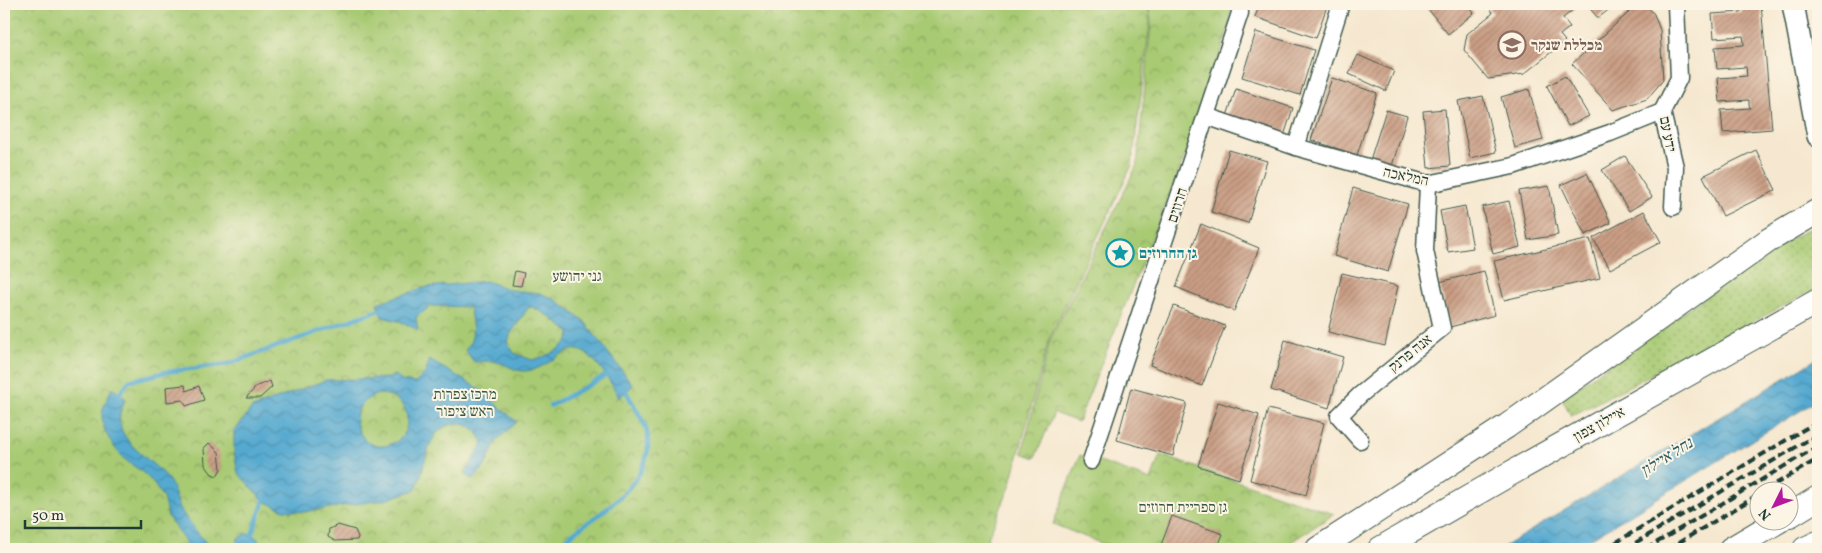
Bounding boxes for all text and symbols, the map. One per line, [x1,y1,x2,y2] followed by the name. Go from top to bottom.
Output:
[1497,30,1527,60] school or university icon: מכללת שנקר
[1531,36,1602,57] place label: מכללת שנקר
[1653,115,1680,154] street label: ידע עם
[1381,162,1431,193] street label: המלאכה
[1163,185,1194,226] street label: חרוזים
[1105,238,1135,268] place icon: גן החרוזים
[1139,244,1198,265] place label: גן החרוזים
[552,267,602,288] park label: גני יהושע
[1385,330,1437,378] street label: אנה פרנק
[433,385,497,423] park label: מרכז צפרות ראש ציפור
[1570,402,1629,448] street label: איילון צפון
[1637,432,1699,482] water label: נחל איילון
[1750,480,1800,530] north arrow
[25,498,141,530] scale bar
[1139,498,1227,519] park label: גן ספריית חרוזים
[1755,504,1776,524] text: N
[32,506,64,527] text: 50 m

